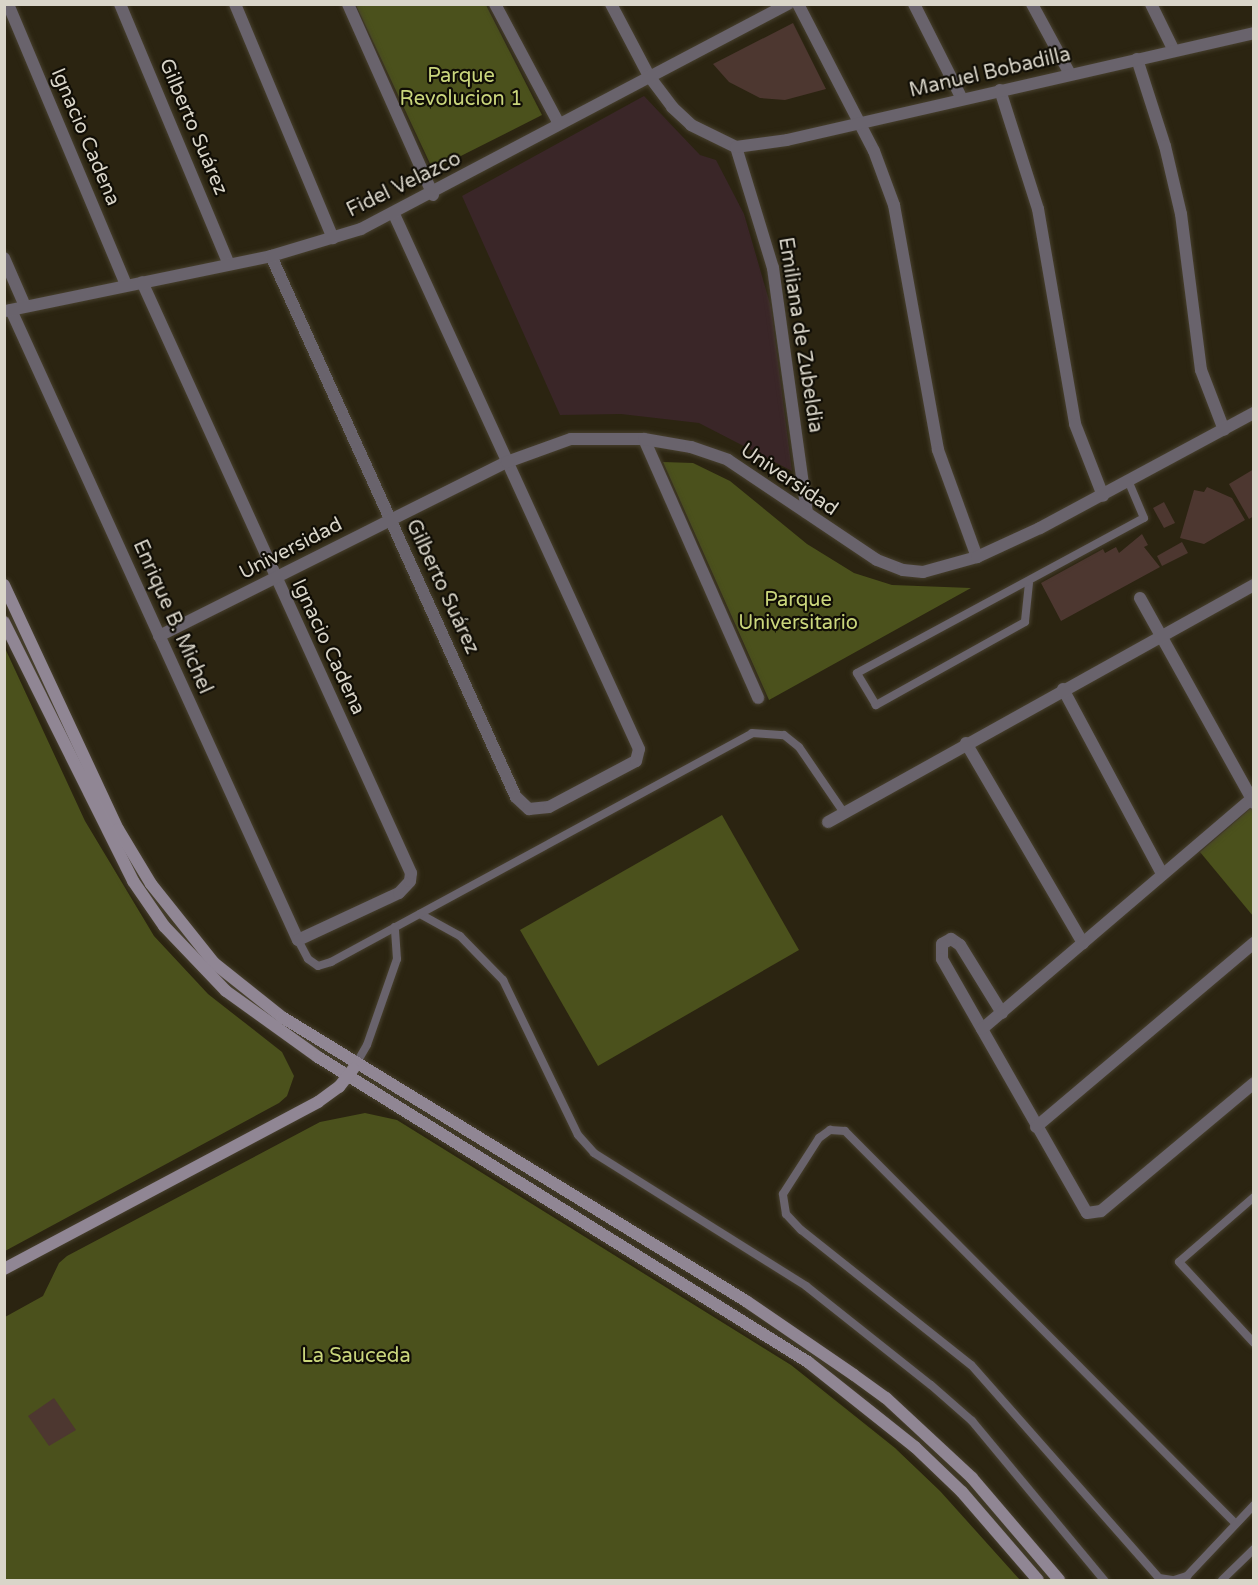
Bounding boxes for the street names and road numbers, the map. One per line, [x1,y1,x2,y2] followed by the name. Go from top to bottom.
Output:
[907,43,1073,103] street label: Manuel Bobadilla
[153,55,233,199] street label: Gilberto Suárez
[45,65,125,209] street label: Ignacio Cadena
[343,147,465,223] street label: Fidel Velazco
[773,236,827,434] street label: Emiliana de Zubeldia
[736,439,842,521] street label: Universidad
[235,513,347,585] street label: Universidad
[400,516,484,658] street label: Gilberto Suárez
[127,536,217,698] street label: Enrique B. Michel
[286,575,370,719] street label: Ignacio Cadena

